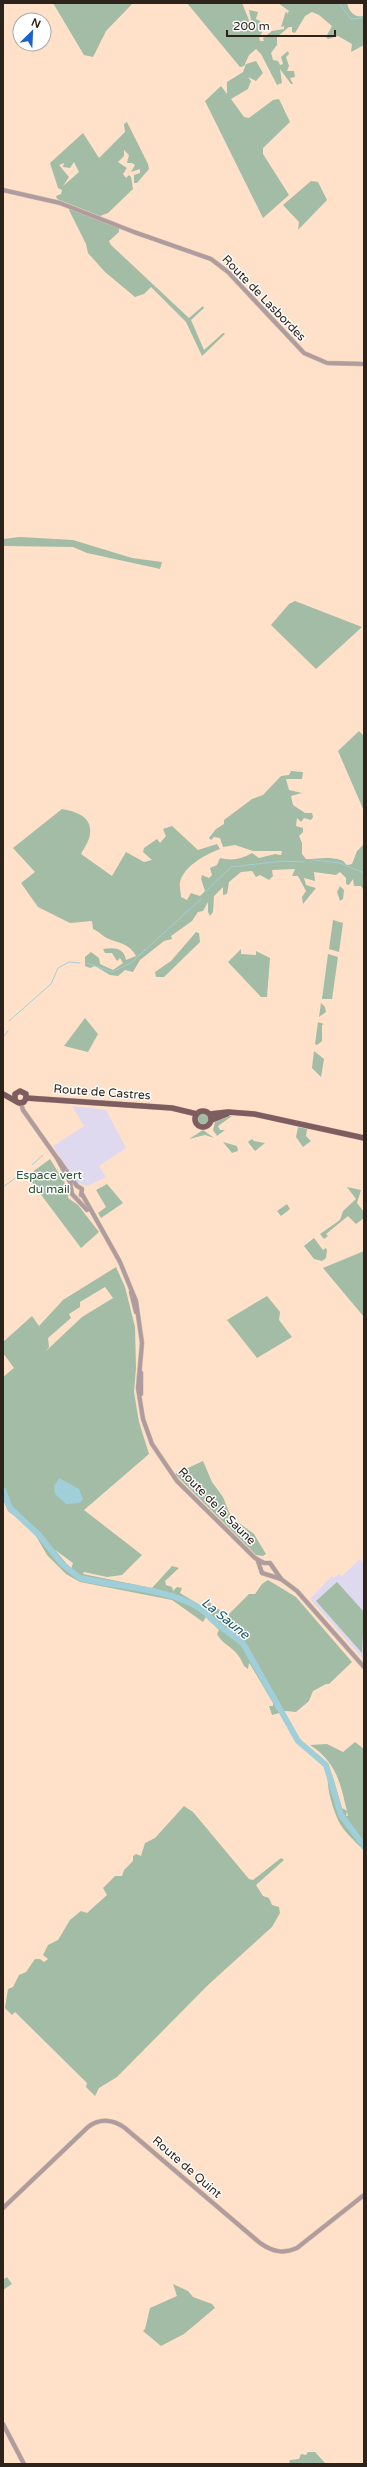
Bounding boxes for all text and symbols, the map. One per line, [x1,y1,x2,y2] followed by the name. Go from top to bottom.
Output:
[12,12,52,52] north arrow
[227,12,335,38] scale bar
[29,16,43,31] text: N
[233,19,270,33] text: 200 m
[219,252,309,344] street label: Route de Lasbordes
[53,1082,151,1102] street label: Route de Castres
[16,1168,82,1196] park label: Espace vert du mail
[175,1464,259,1548] street label: Route de la Saune
[198,1595,253,1643] water label: La Saune
[150,2133,225,2201] street label: Route de Quint

